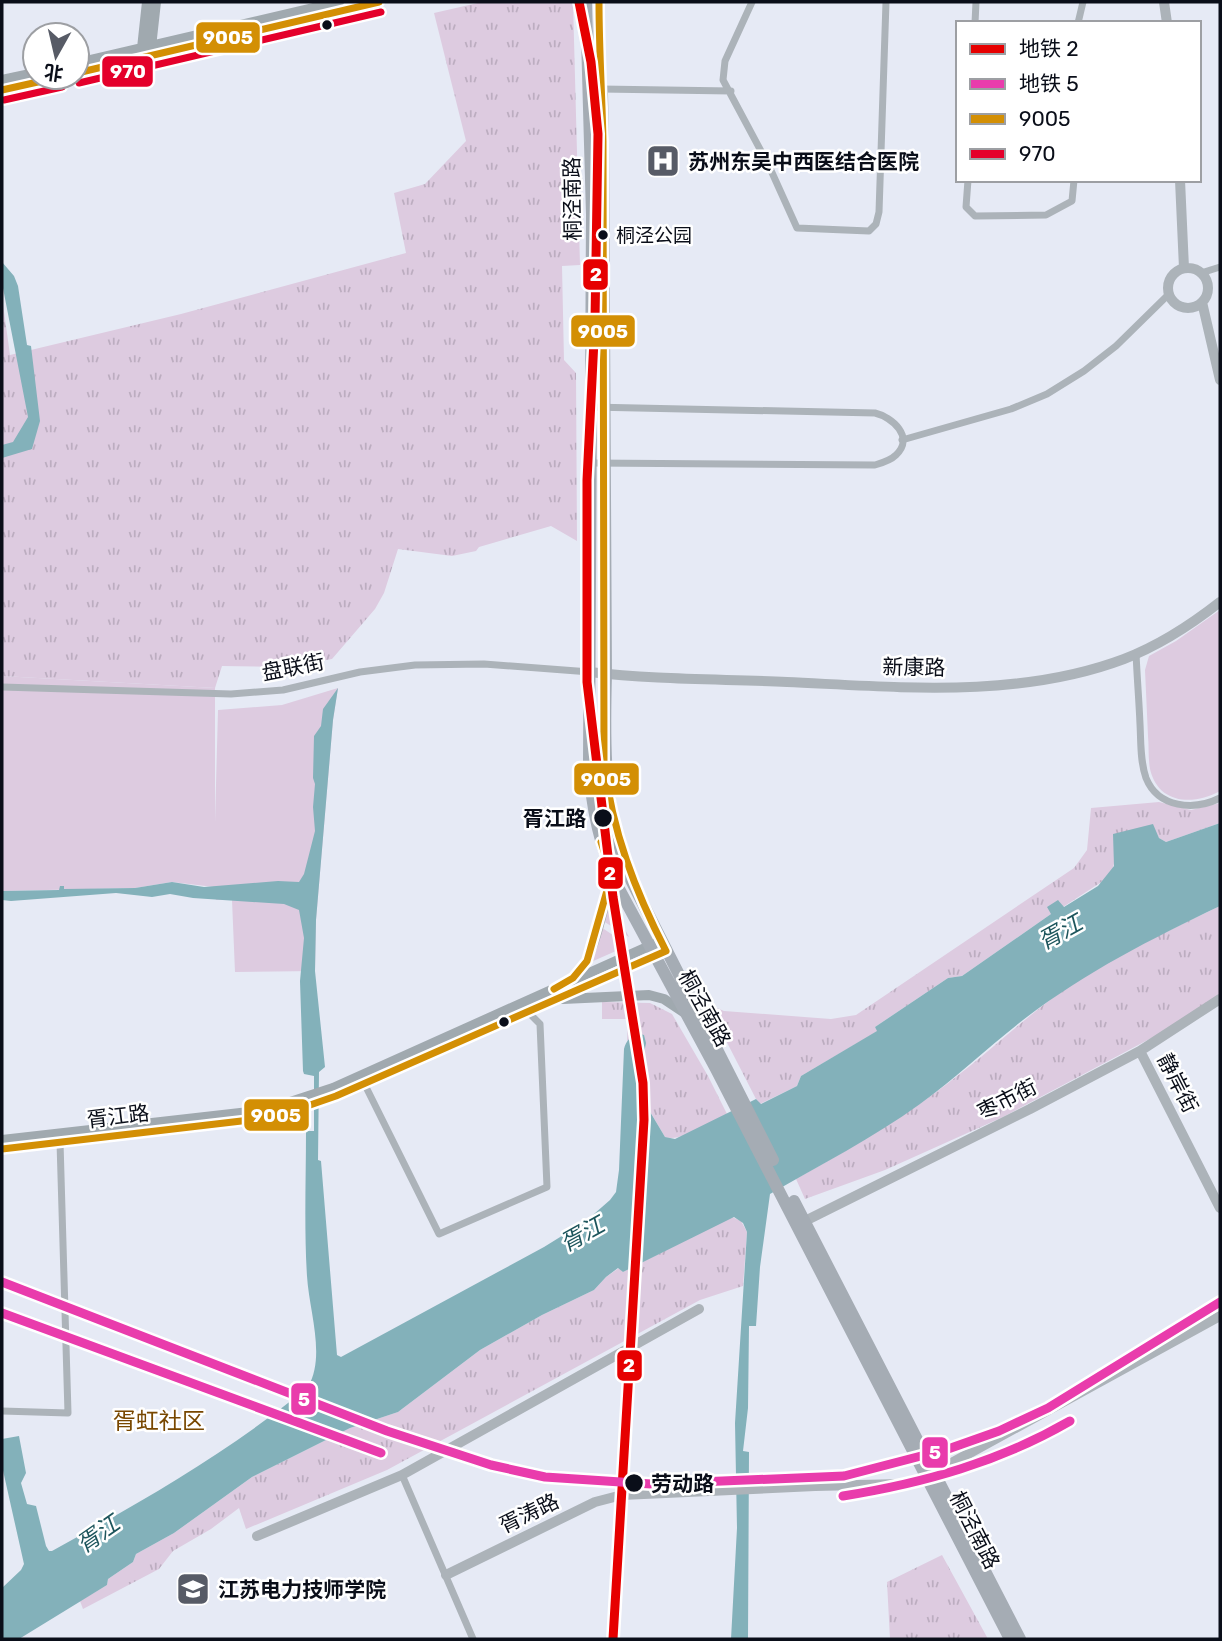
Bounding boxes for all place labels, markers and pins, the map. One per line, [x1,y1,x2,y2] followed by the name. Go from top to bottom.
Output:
[320,18,334,32] unlabelled marker
[644,142,682,180] hospital icon: 苏州东吴中西医结合医院
[688,149,919,174] place label: 苏州东吴中西医结合医院
[616,224,692,247] place label: 桐泾公园
[596,228,610,242] marker: 桐泾公园
[523,806,586,831] place label: 胥江路
[592,807,614,829] marker: 胥江路
[497,1015,511,1029] unlabelled marker
[651,1471,714,1496] place label: 劳动路
[623,1472,645,1494] marker: 劳动路
[174,1570,212,1608] school or university icon: 江苏电力技师学院
[218,1577,386,1602] place label: 江苏电力技师学院

